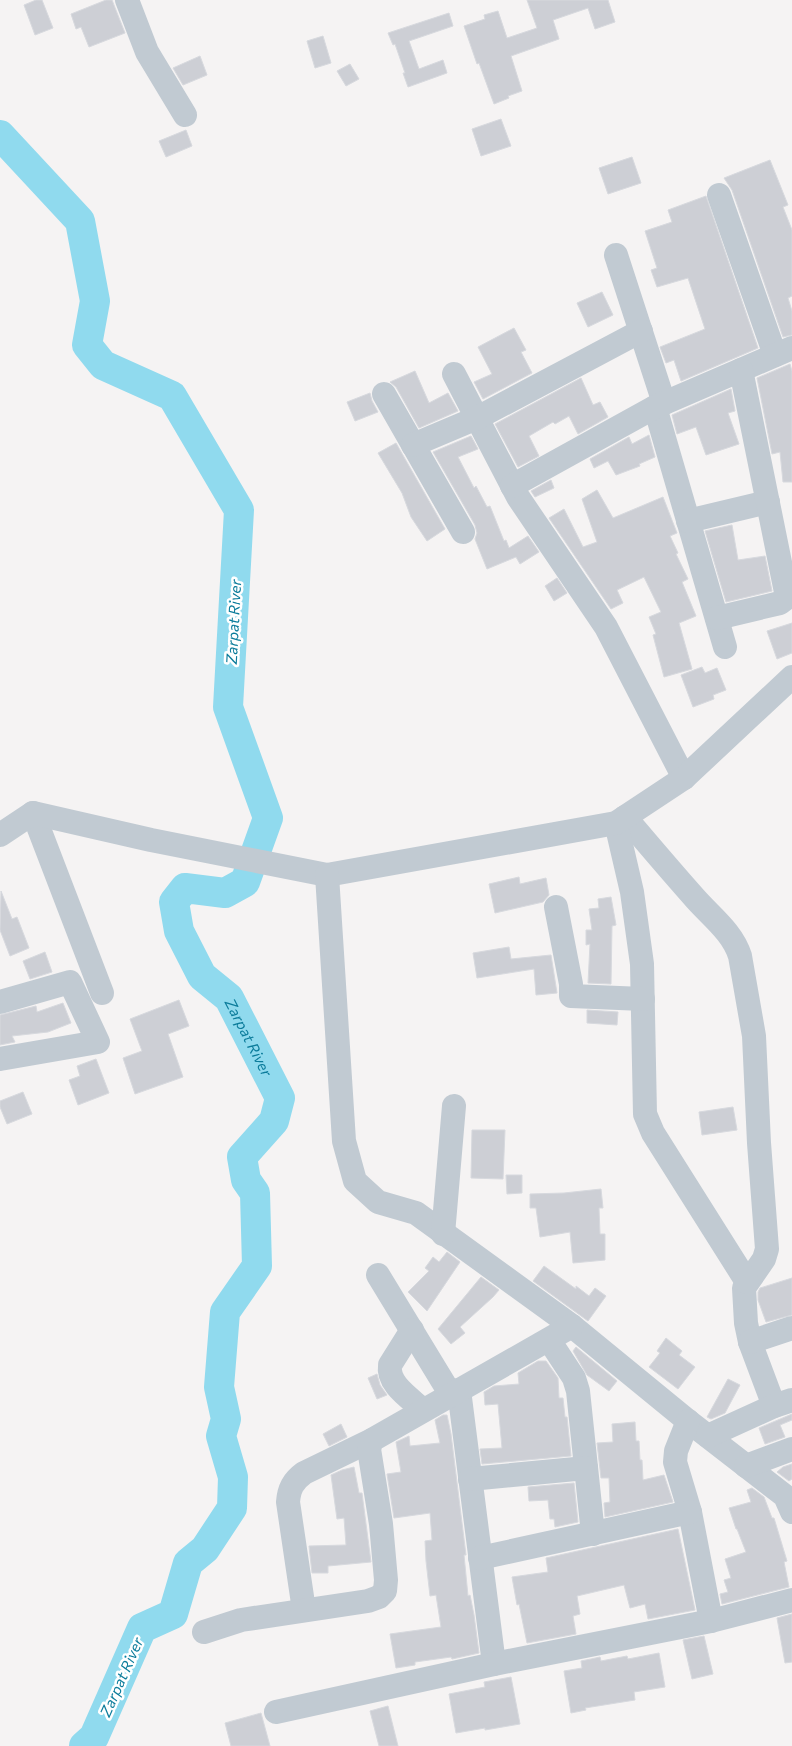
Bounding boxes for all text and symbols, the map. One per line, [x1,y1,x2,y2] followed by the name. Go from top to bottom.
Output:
[222,578,244,666] water label: Zarpat River
[221,994,277,1080] water label: Zarpat River
[95,1634,147,1720] water label: Zarpat River

